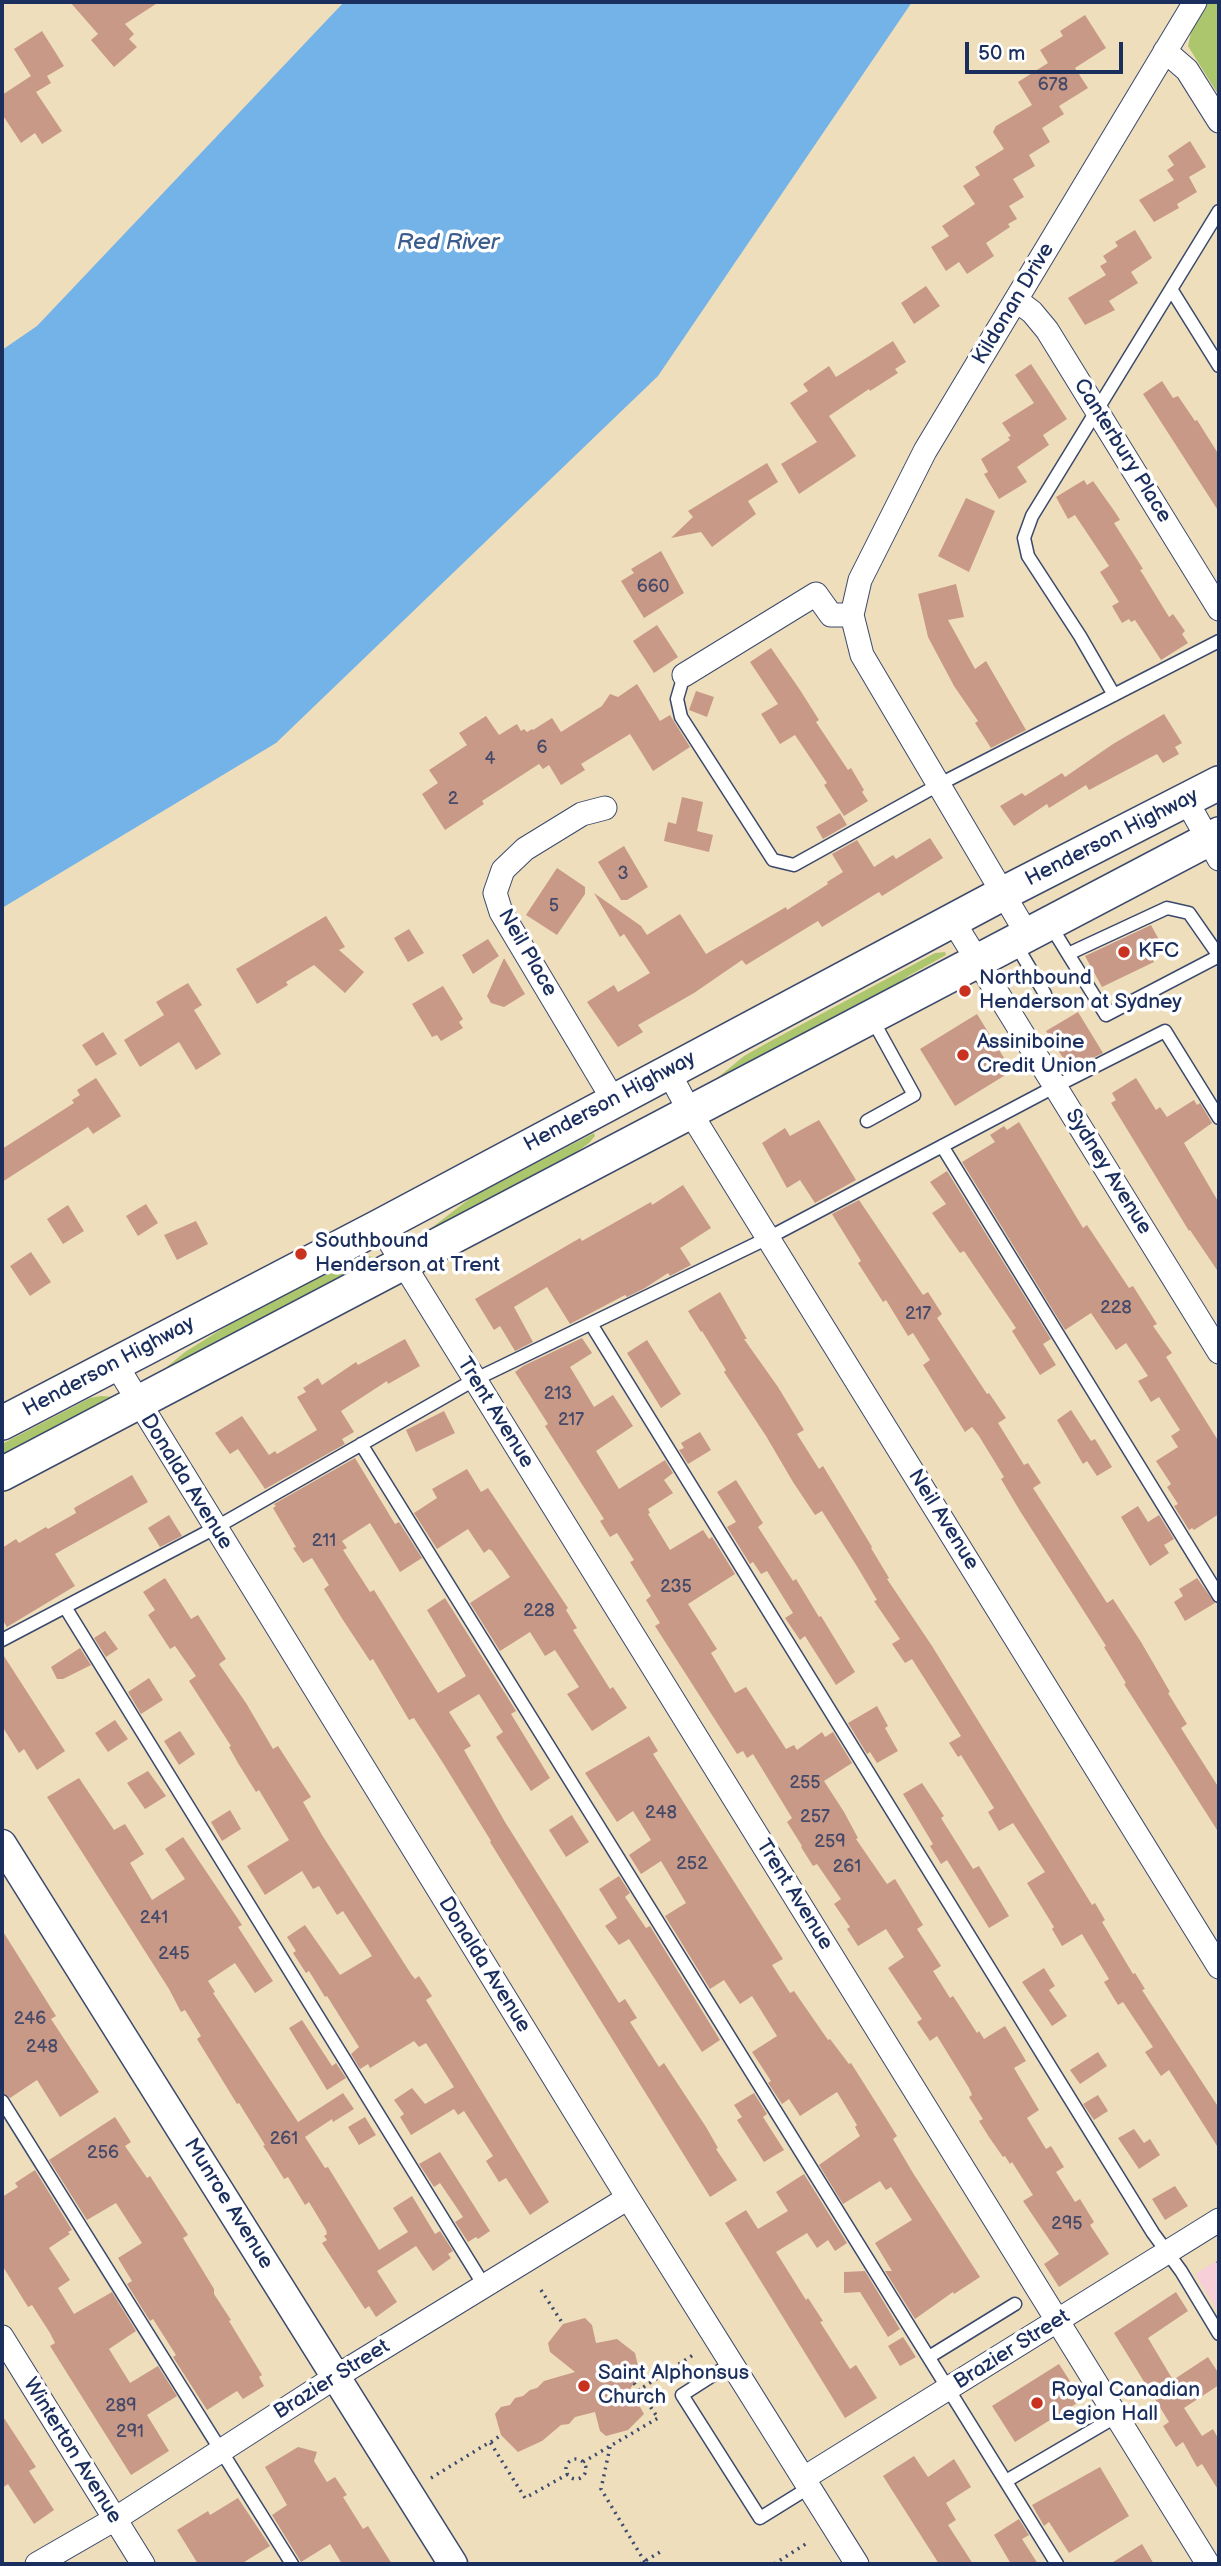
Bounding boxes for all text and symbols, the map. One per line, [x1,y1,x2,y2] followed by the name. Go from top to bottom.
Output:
[969,28,1126,72] scale bar
[978,41,1025,66] text: 50 m
[1038,74,1068,96] house number: 678
[397,229,499,257] water label: Red River
[968,239,1060,369] street label: Kildonan Drive
[1068,374,1176,528] street label: Canterbury Place
[637,576,669,598] house number: 660
[537,737,547,759] house number: 6
[485,748,495,770] house number: 4
[1021,783,1203,893] street label: Henderson Highway
[448,788,458,810] house number: 2
[617,863,629,885] house number: 3
[549,895,559,917] house number: 5
[492,905,562,1001] street label: Neil Place
[1138,939,1179,965] place label: KFC
[1116,944,1132,960] marker: KFC
[979,966,1182,1016] place label: Northbound Henderson at Sydney
[957,983,973,999] marker: Northbound Henderson at Sydney
[977,1030,1097,1080] place label: Assiniboine Credit Union
[520,1046,700,1158] street label: Henderson Highway
[955,1047,971,1063] marker: Assiniboine Credit Union
[1059,1105,1157,1239] street label: Sydney Avenue
[315,1229,500,1279] place label: Southbound Henderson at Trent
[293,1246,309,1262] marker: Southbound Henderson at Trent
[1100,1297,1132,1319] house number: 228
[905,1303,931,1325] house number: 217
[19,1311,199,1423] street label: Henderson Highway
[451,1353,539,1473] street label: Trent Avenue
[544,1383,572,1405] house number: 213
[134,1409,238,1555] street label: Donalda Avenue
[558,1409,584,1431] house number: 217
[902,1465,984,1575] street label: Neil Avenue
[312,1530,336,1552] house number: 211
[660,1576,692,1598] house number: 235
[523,1600,555,1622] house number: 228
[789,1772,821,1794] house number: 255
[645,1802,677,1824] house number: 248
[800,1806,830,1828] house number: 257
[814,1831,846,1853] house number: 259
[750,1835,838,1955] street label: Trent Avenue
[676,1853,708,1875] house number: 252
[833,1856,861,1878] house number: 261
[432,1892,536,2038] street label: Donalda Avenue
[140,1907,168,1929] house number: 241
[158,1943,190,1965] house number: 245
[14,2008,46,2030] house number: 246
[26,2036,58,2058] house number: 248
[270,2128,298,2150] house number: 261
[178,2134,278,2274] street label: Munroe Avenue
[87,2142,119,2164] house number: 256
[1051,2213,1083,2235] house number: 295
[949,2304,1075,2396] street label: Brazier Street
[269,2334,395,2426] street label: Brazier Street
[598,2361,749,2411] place label: Saint Alphonsus Church
[17,2374,127,2528] street label: Winterton Avenue
[576,2378,592,2394] marker: Saint Alphonsus Church
[1051,2378,1200,2428] place label: Royal Canadian Legion Hall
[105,2395,137,2417] house number: 289
[1029,2395,1045,2411] marker: Royal Canadian Legion Hall
[116,2421,144,2443] house number: 291

